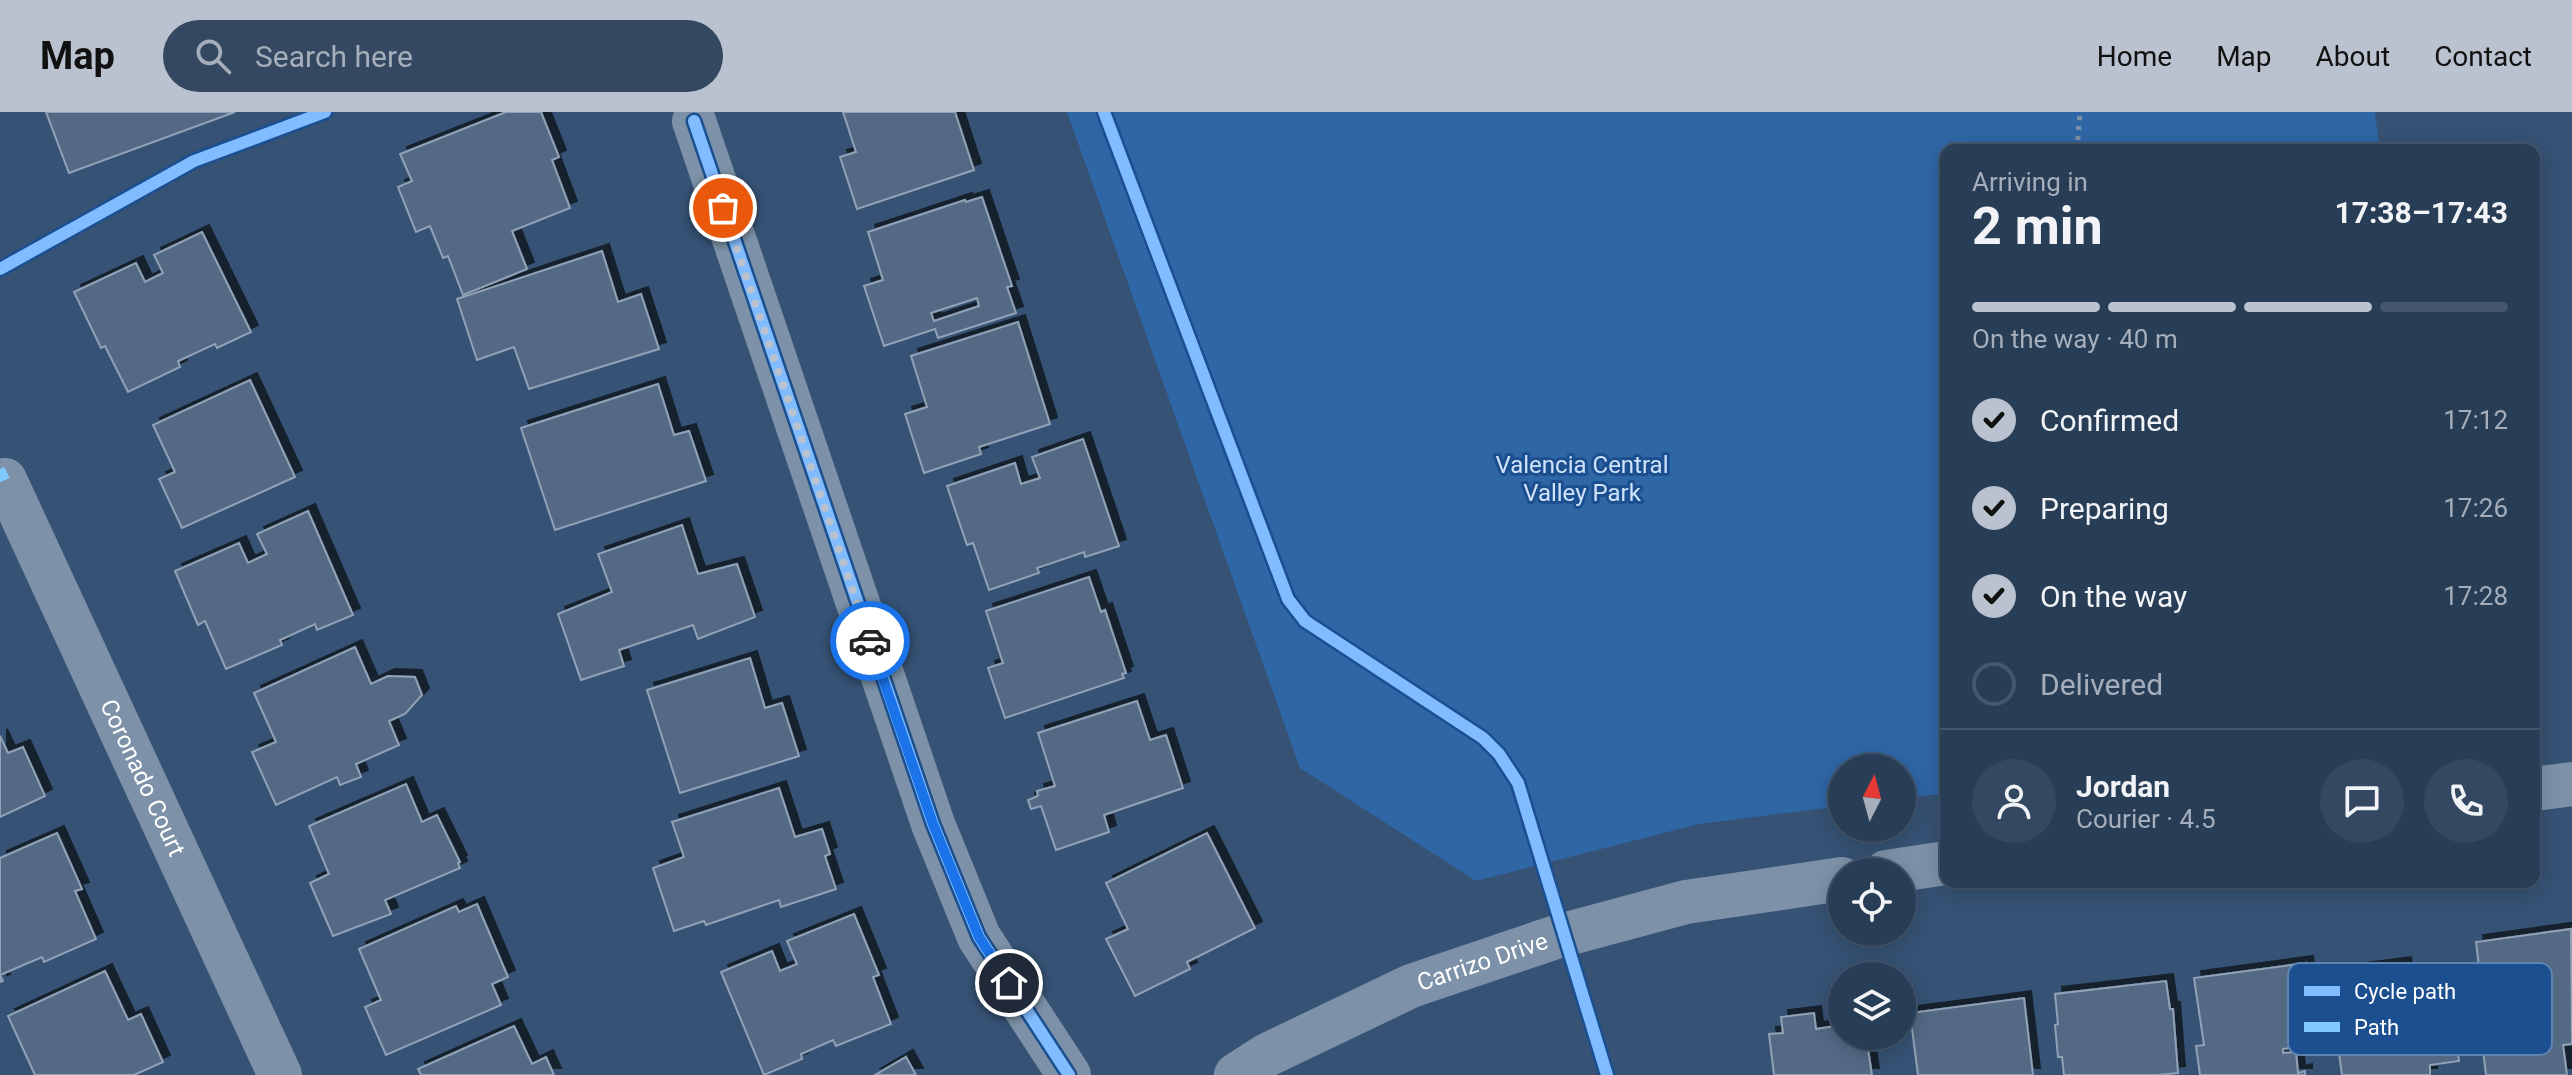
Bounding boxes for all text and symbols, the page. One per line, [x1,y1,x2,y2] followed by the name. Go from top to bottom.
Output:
[163,20,723,92] search box
[40,34,115,78] text: Map
[191,34,235,78] icon: search
[255,39,413,74] text: Search here
[2097,40,2172,73] text: Home
[2216,40,2272,73] text: Map
[2316,40,2390,73] text: About
[2434,40,2532,73] text: Contact
[1972,167,2088,197] text: Arriving in
[689,174,757,242] pin
[701,186,745,230] icon: bag
[2334,195,2508,230] text: 17:38–17:43
[1972,196,2103,257] text: 2 min
[1972,324,2178,354] text: On the way · 40 m
[1972,398,2016,442] icon: check
[2040,403,2179,438] text: Confirmed
[2443,405,2508,435] text: 17:12
[1495,451,1669,507] park label: Valencia Central Valley Park
[1972,486,2016,530] icon: check
[2040,491,2169,526] text: Preparing
[2443,493,2508,523] text: 17:26
[1972,574,2016,618] icon: check
[2040,579,2187,614] text: On the way
[2443,581,2508,611] text: 17:28
[830,601,910,681] courier
[848,619,892,663] icon: car
[2040,667,2163,702] text: Delivered
[94,695,191,861] street label: Coronado Court
[1828,754,1916,842] north arrow
[1828,754,1916,1050] map controls
[1972,759,2056,843] button: person
[2320,759,2404,843] button: chat
[2424,759,2508,843] button: phone
[2076,769,2170,804] text: Jordan
[2076,804,2216,834] text: Courier · 4.5
[1828,858,1916,946] button: locate
[1413,927,1551,997] street label: Carrizo Drive
[975,949,1043,1017] pin
[987,961,1031,1005] icon: home
[1828,962,1916,1050] button: layers
[2288,963,2552,1055] legend
[2354,979,2456,1004] text: Cycle path
[2354,1015,2399,1040] text: Path

